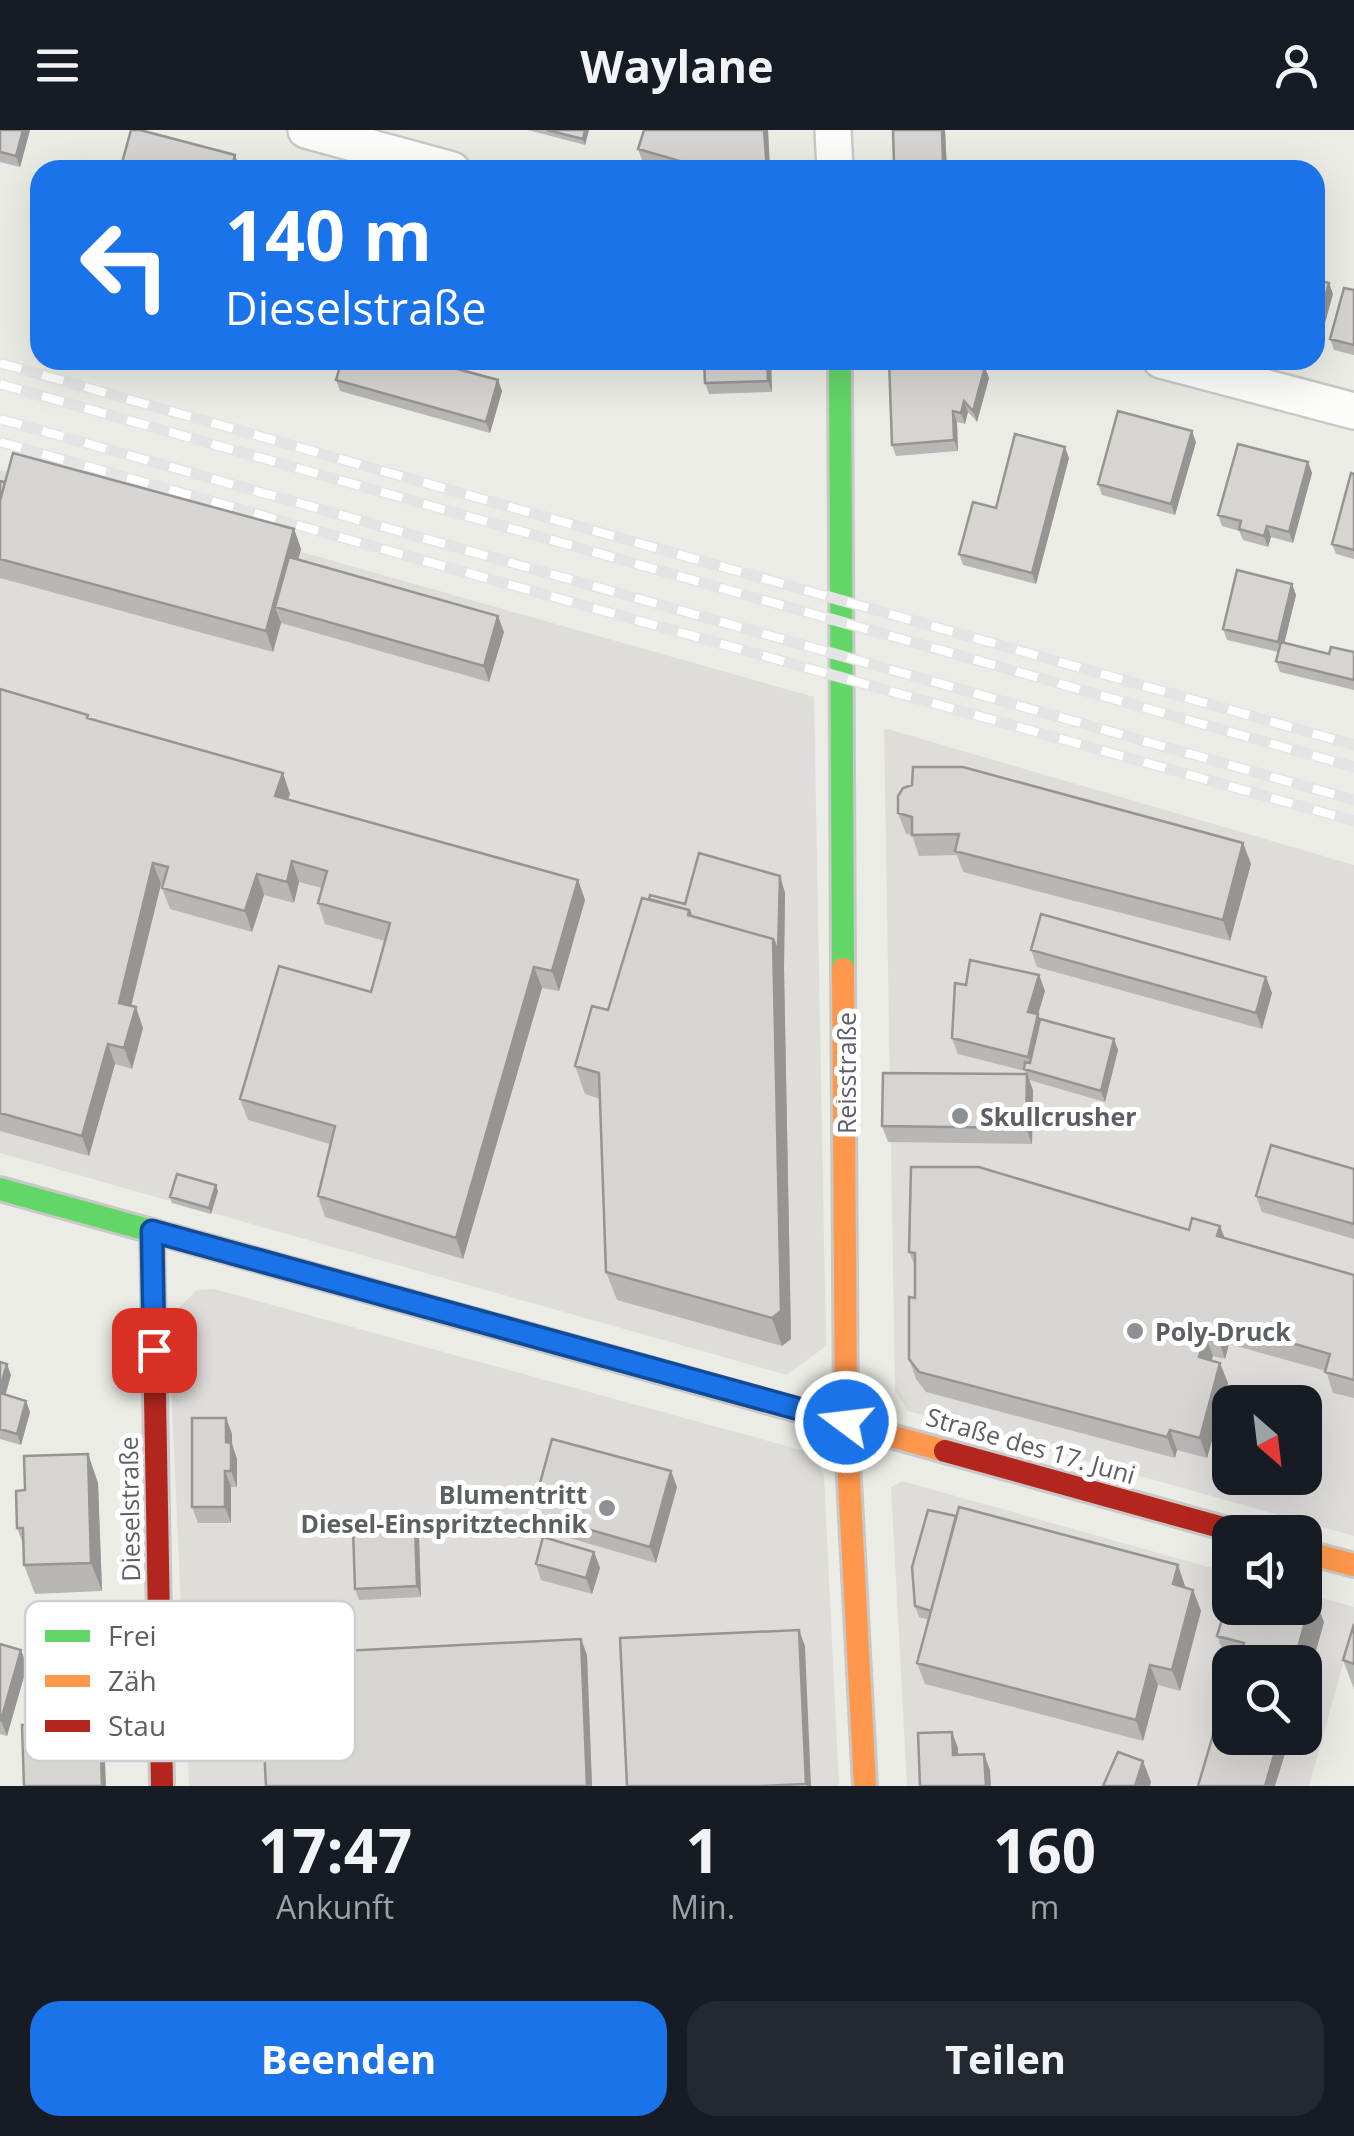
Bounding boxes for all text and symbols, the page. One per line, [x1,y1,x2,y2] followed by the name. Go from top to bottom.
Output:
[580,35,774,96] text: Waylane
[30,38,85,93] icon: menu
[1269,38,1324,93] icon: person
[225,186,432,282] text: 140 m
[60,200,190,330] icon: left
[225,277,487,338] text: Dieselstraße
[829,1012,863,1134] street label: Reisstraße
[980,1099,1137,1133] place label: Skullcrusher
[949,1105,971,1127] marker: Skullcrusher
[112,1308,197,1393] pin
[1155,1314,1291,1348] place label: Poly-Druck
[1124,1320,1146,1342] marker: Poly-Druck
[127,1323,182,1378] icon: arrive
[794,1370,898,1474] position arrow
[1212,1385,1322,1495] north arrow
[1212,1385,1322,1755] map controls
[923,1399,1139,1491] street label: Straße des 17. Juni
[111,1436,147,1582] street label: Dieselstraße
[300,1477,587,1540] place label: Blumentritt Diesel-Einspritztechnik
[596,1497,618,1519] marker: Blumentritt Diesel-Einspritztechnik
[1212,1515,1322,1625] button: sound
[25,1601,355,1761] legend
[108,1616,157,1654] text: Frei
[1212,1645,1322,1755] button: search
[108,1661,157,1699] text: Zäh
[108,1706,166,1744] text: Stau
[258,1809,412,1891] text: 17:47
[686,1809,720,1891] text: 1
[993,1809,1096,1891] text: 160
[276,1885,394,1928] text: Ankunft
[670,1885,735,1928] text: Min.
[1030,1885,1059,1928] text: m
[30,2001,667,2116] button: Beenden
[687,2001,1324,2116] button: Teilen

